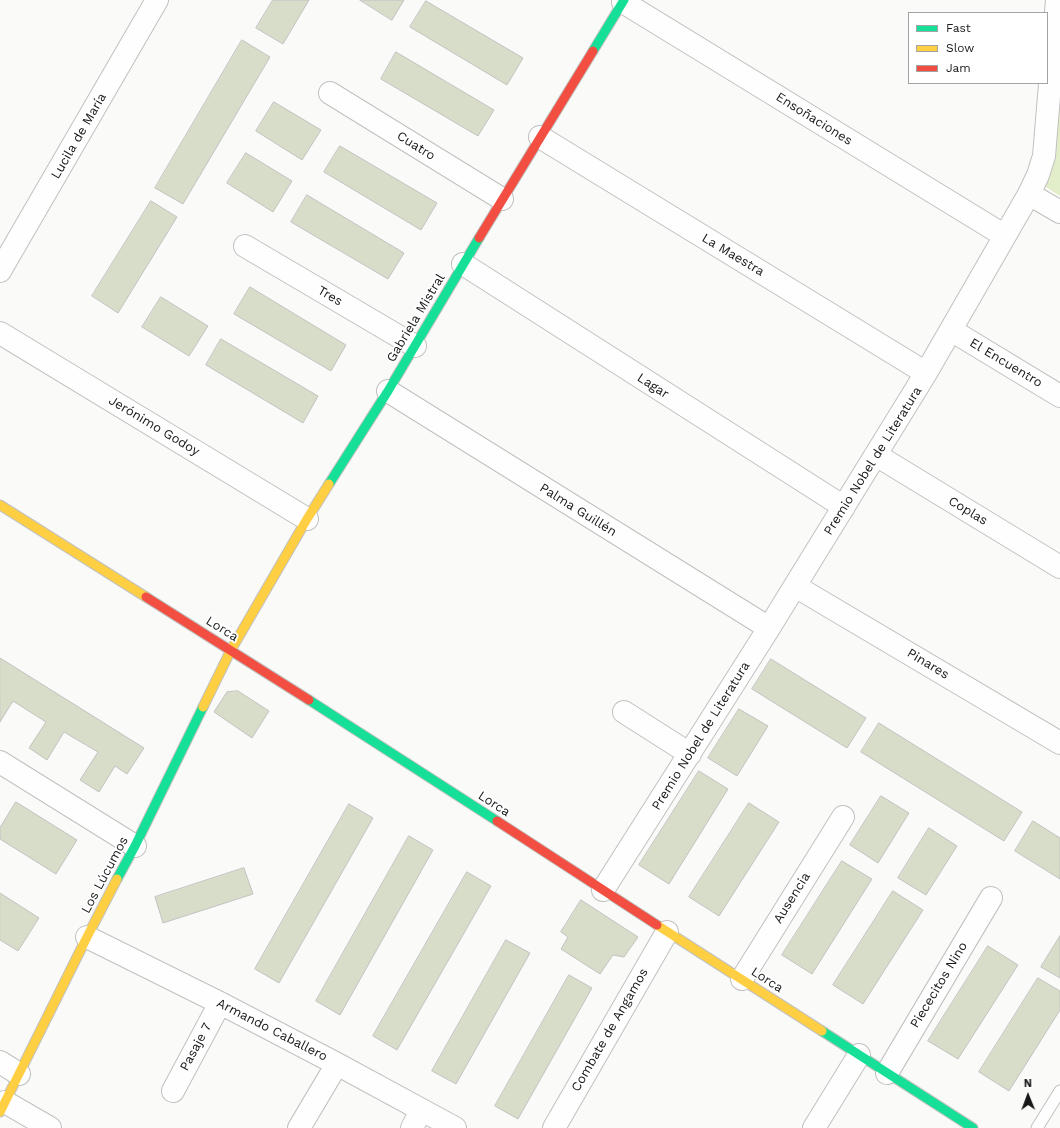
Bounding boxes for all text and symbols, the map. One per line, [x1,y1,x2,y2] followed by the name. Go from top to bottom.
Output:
[908,12,1048,84] legend
[946,21,971,35] text: Fast
[946,41,974,55] text: Slow
[946,61,971,75] text: Jam
[773,89,855,149] street label: Ensoñaciones
[48,90,110,182] street label: Lucila de María
[394,128,438,164] street label: Cuatro
[699,230,767,280] street label: La Maestra
[383,271,449,365] street label: Gabriela Mistral
[315,283,345,309] street label: Tres
[967,335,1045,391] street label: El Encuentro
[634,370,672,402] street label: Lagar
[821,384,925,538] street label: Premio Nobel de Literatura
[106,393,202,459] street label: Jerónimo Godoy
[537,480,619,540] street label: Palma Guillén
[946,493,990,529] street label: Coplas
[203,613,241,645] street label: Lorca
[904,645,952,683] street label: Pinares
[649,659,753,813] street label: Premio Nobel de Literatura
[475,788,513,820] street label: Lorca
[78,834,132,916] street label: Los Lúcumos
[770,870,814,926] street label: Ausencia
[907,939,971,1031] street label: Piececitos Nino
[748,964,786,996] street label: Lorca
[568,966,652,1094] street label: Combate de Angamos
[214,995,330,1065] street label: Armando Caballero
[177,1020,215,1074] street label: Pasaje 7
[1008,1076,1048,1116] north arrow
[1024,1077,1032,1090] text: N

